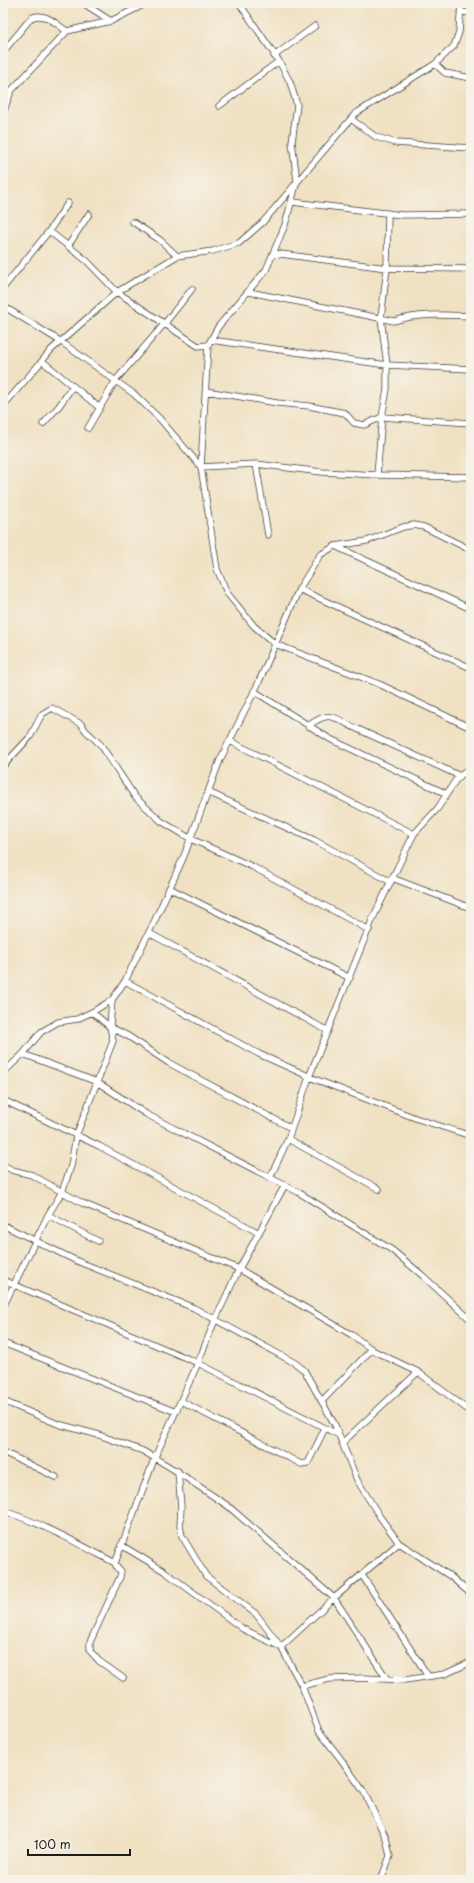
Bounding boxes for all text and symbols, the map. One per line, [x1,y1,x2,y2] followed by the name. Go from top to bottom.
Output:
[28,1831,130,1857] scale bar
[34,1835,71,1853] text: 100 m

